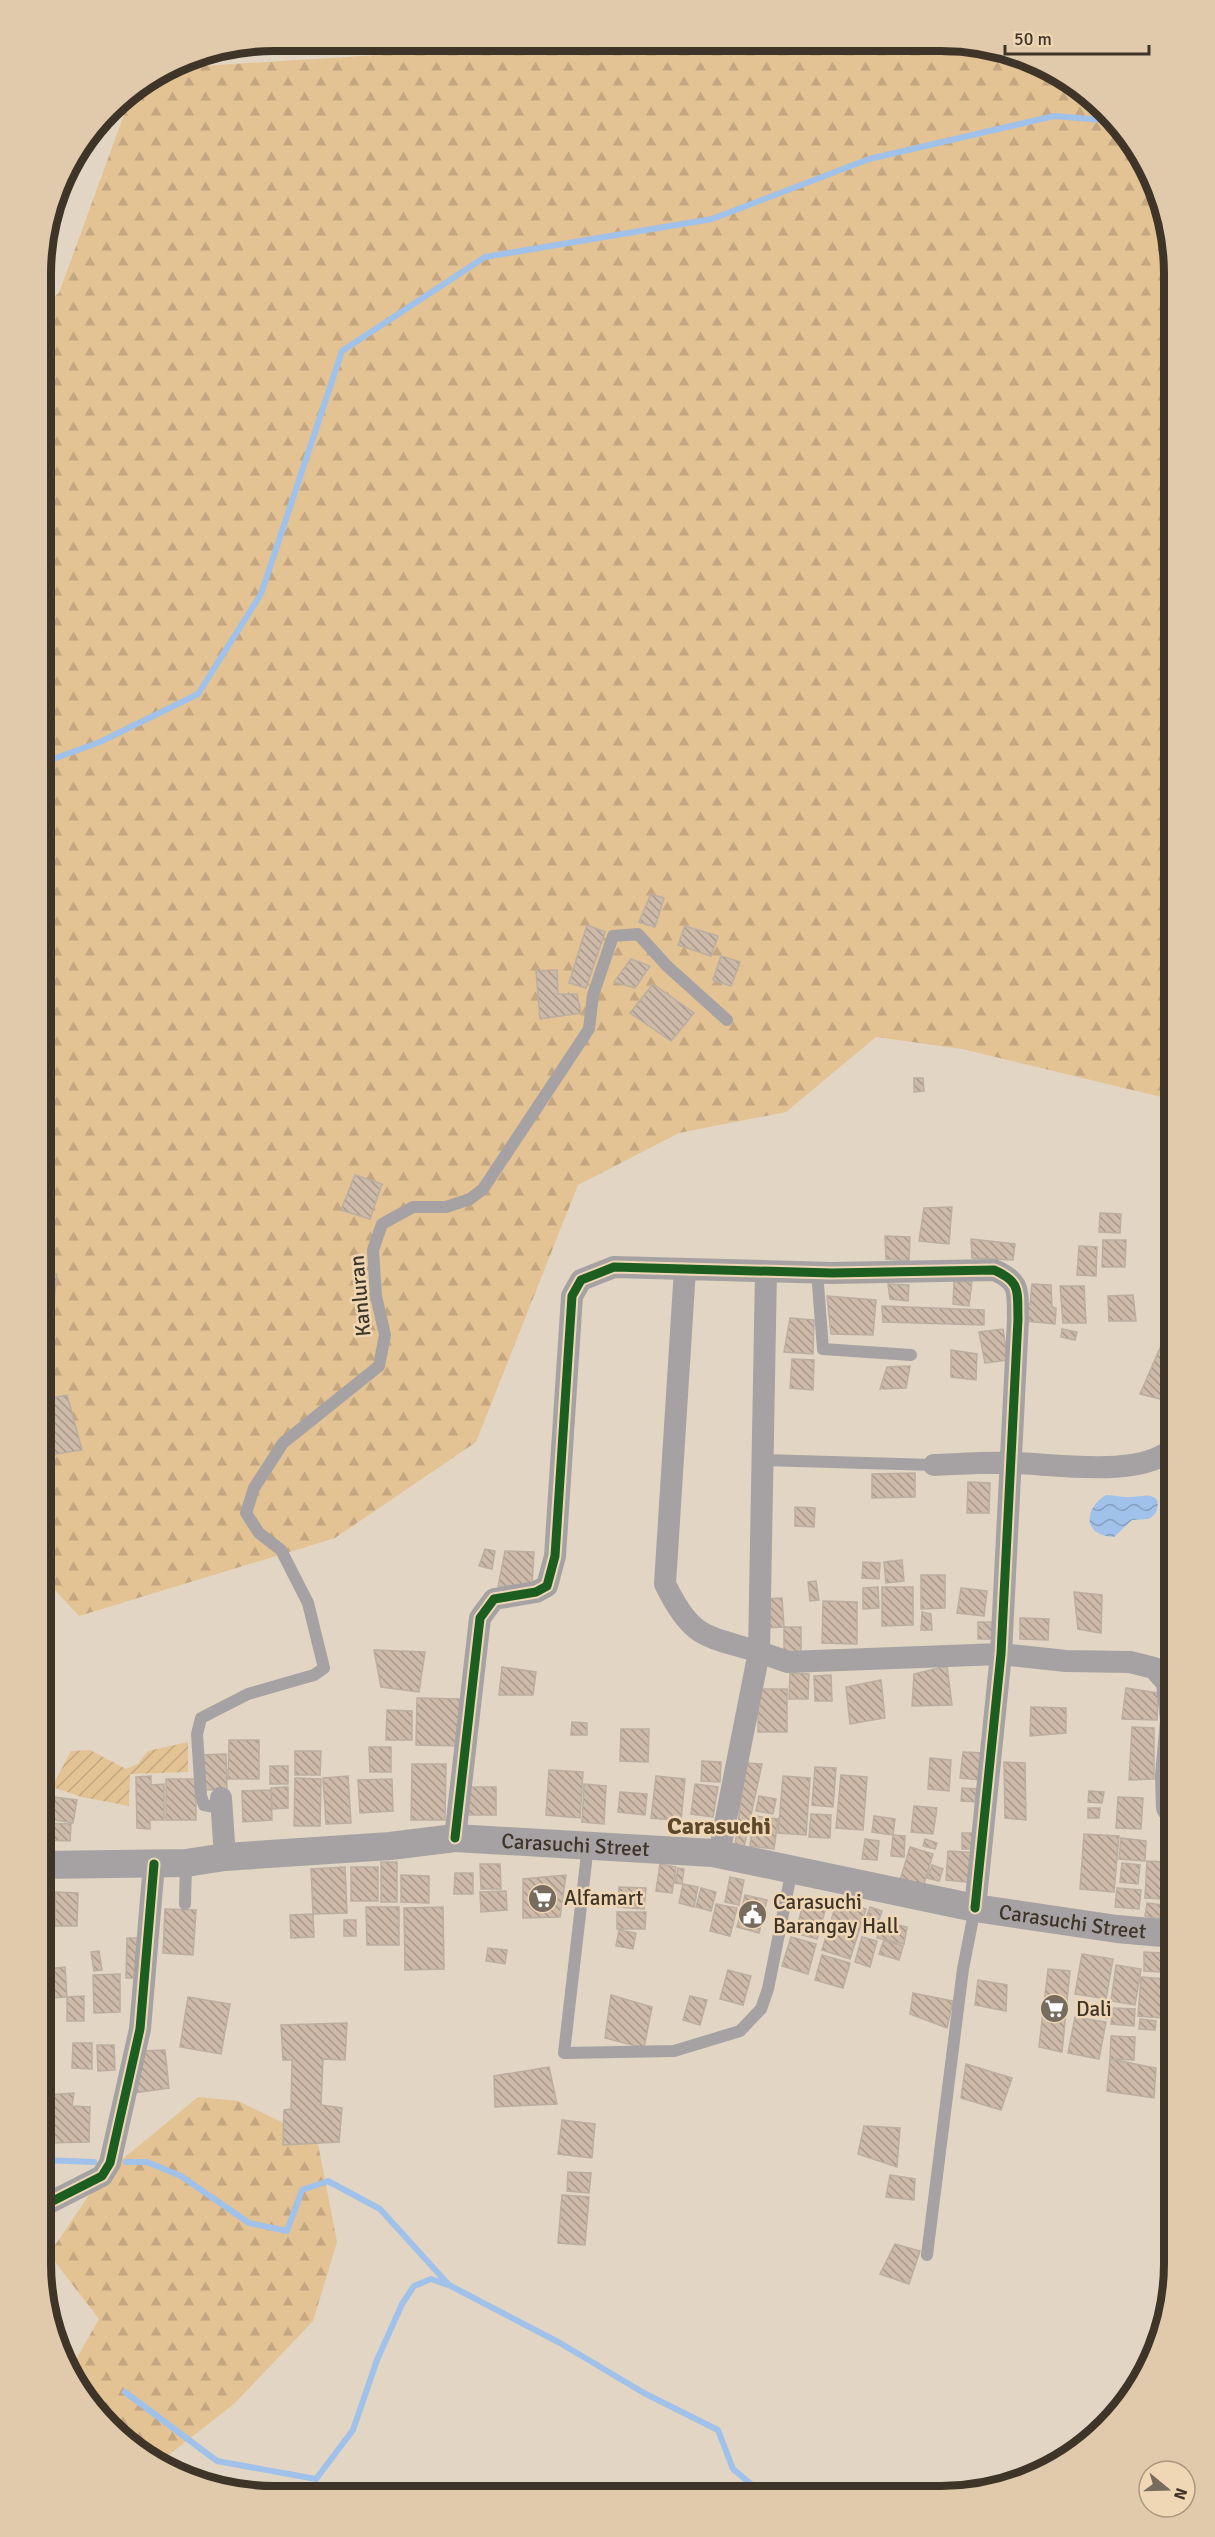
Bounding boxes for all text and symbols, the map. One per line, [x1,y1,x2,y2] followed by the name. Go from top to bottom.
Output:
[1005,18,1149,56] scale bar
[1014,28,1052,50] text: 50 m
[343,1254,377,1338] street label: Kanluran
[667,1811,771,1841] district label: Carasuchi
[501,1828,650,1862] street label: Carasuchi Street
[527,1882,559,1914] supermarket icon: Alfamart
[564,1885,643,1911] place label: Alfamart
[773,1889,899,1939] place label: Carasuchi Barangay Hall
[736,1898,768,1930] public building icon: Carasuchi Barangay Hall
[997,1899,1147,1945] street label: Carasuchi Street
[1039,1993,1071,2025] supermarket icon: Dali
[1076,1996,1112,2022] place label: Dali
[1137,2459,1197,2519] north arrow
[1169,2485,1192,2502] text: N

